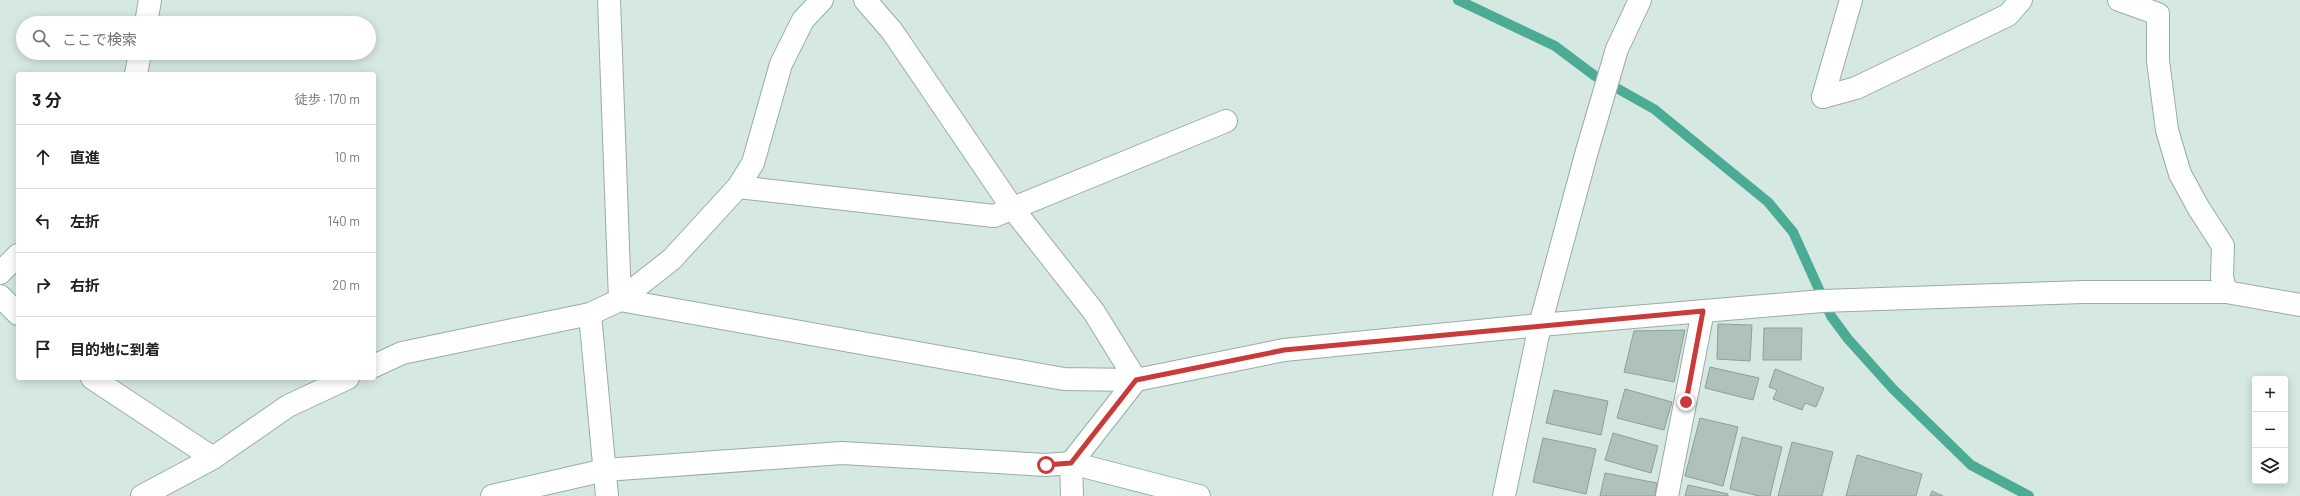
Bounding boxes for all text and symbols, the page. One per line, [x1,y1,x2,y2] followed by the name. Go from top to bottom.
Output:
[16,16,376,60] search box
[30,27,52,49] icon: search
[62,30,137,48] text: ここで検索
[32,89,62,109] text: 3 分
[295,91,360,107] text: 徒歩 · 170 m
[32,146,54,168] icon: ahead
[70,148,100,166] text: 直進
[335,149,360,165] text: 10 m
[32,210,54,232] icon: left
[70,212,100,230] text: 左折
[328,213,360,229] text: 140 m
[32,274,54,296] icon: right
[70,276,100,294] text: 右折
[332,277,360,293] text: 20 m
[32,338,54,360] icon: arrive
[70,340,160,358] text: 目的地に到着
[2252,376,2288,484] map controls
[2252,376,2288,412] button: +
[1677,393,1695,411] route end
[2252,412,2288,448] button: −
[2252,448,2288,484] button: layers
[1037,456,1055,474] route start

